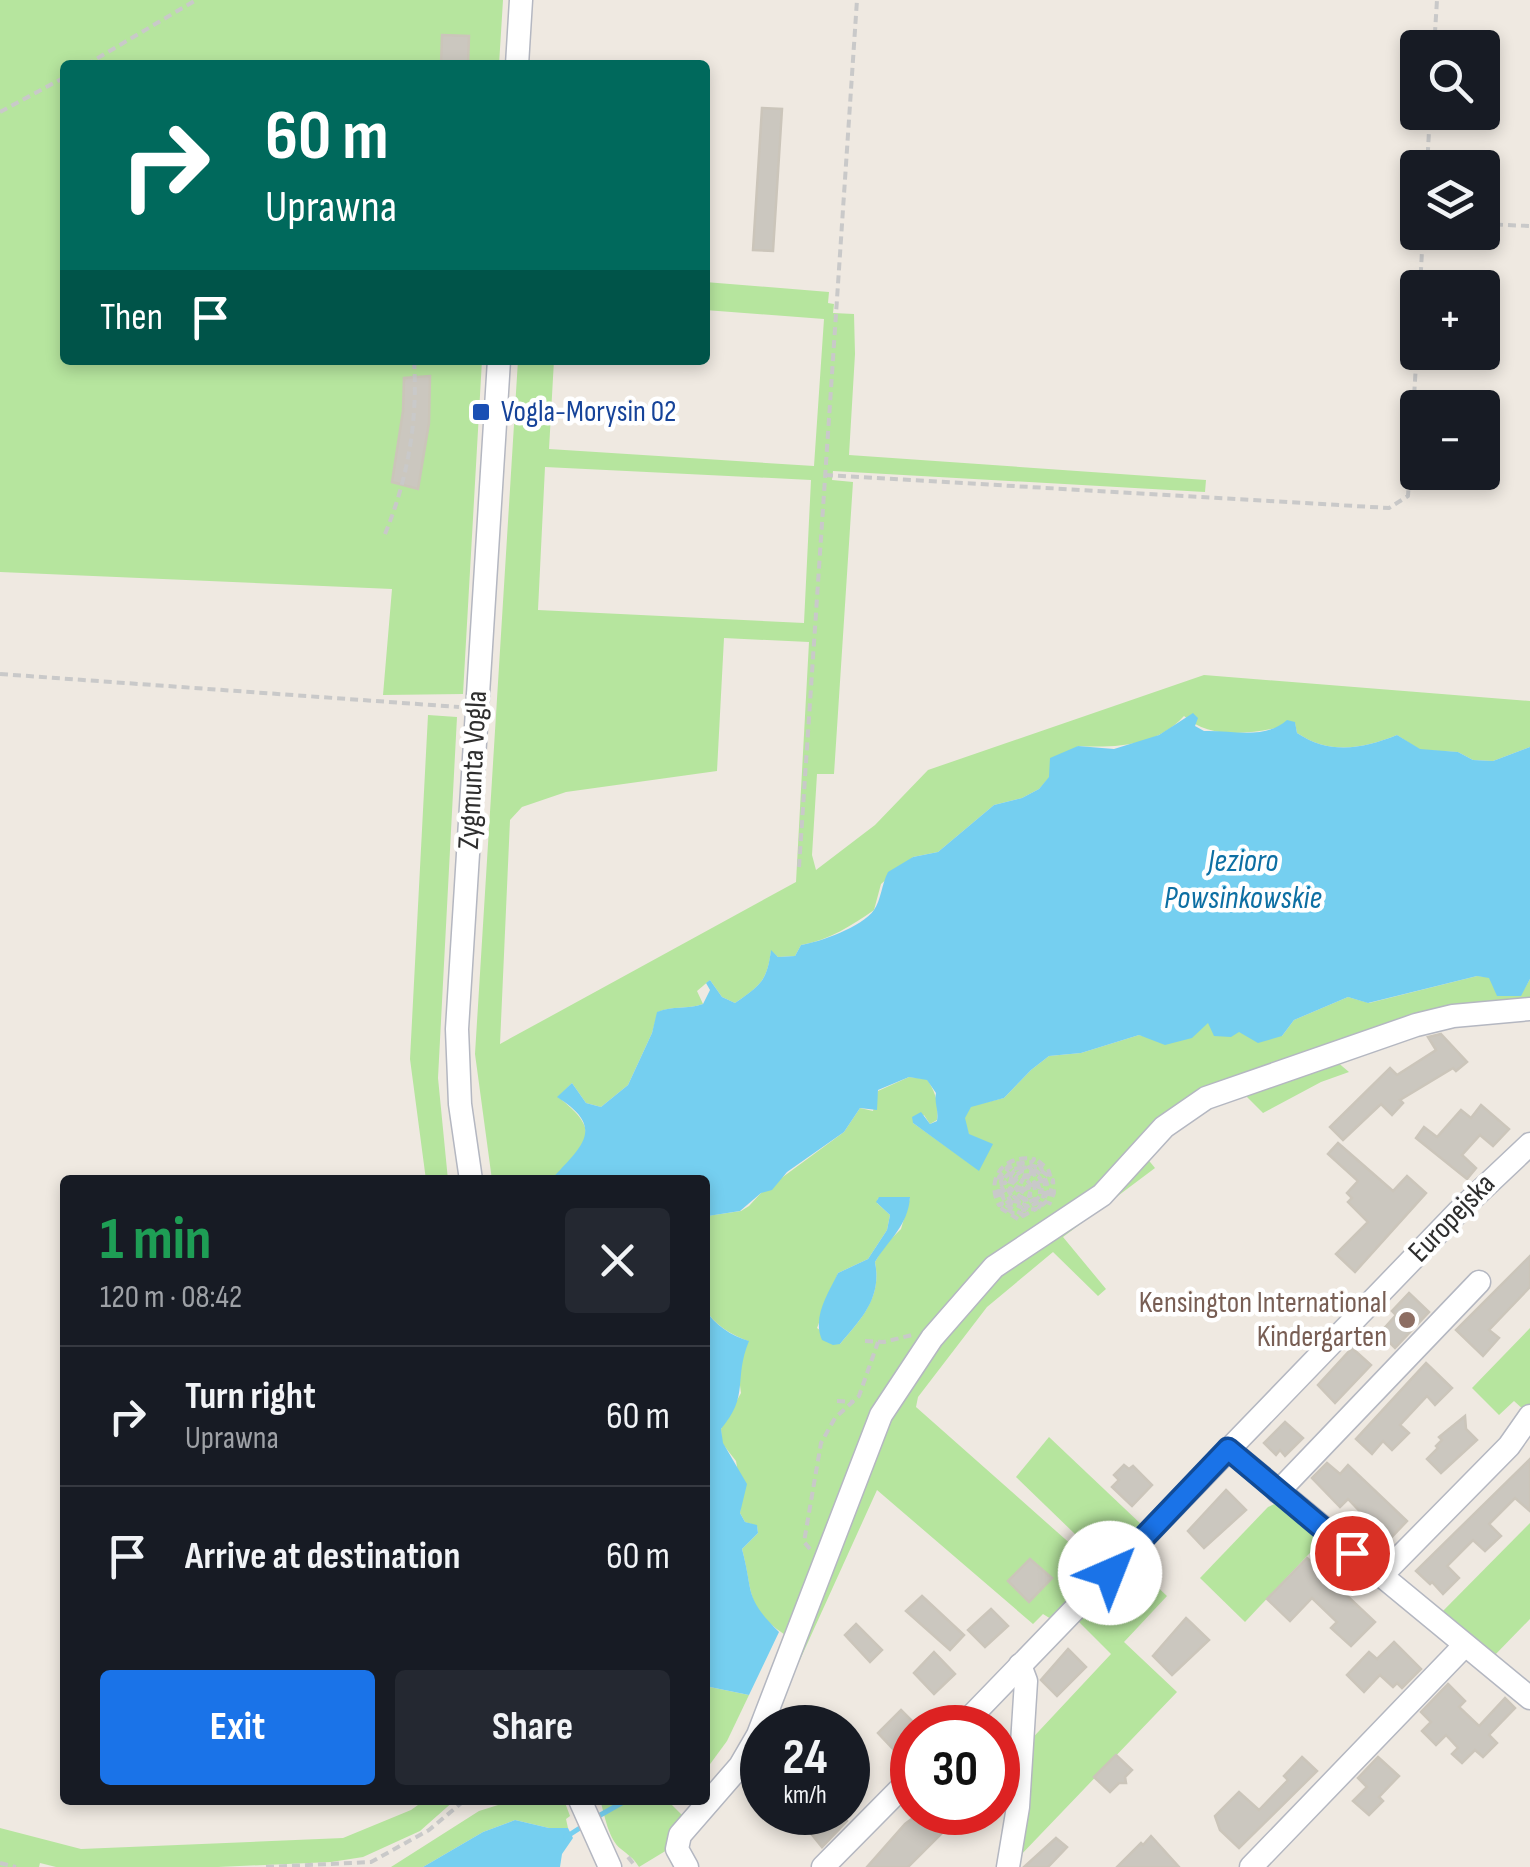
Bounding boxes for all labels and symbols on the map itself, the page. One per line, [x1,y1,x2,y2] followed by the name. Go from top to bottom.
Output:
[501,394,676,430] place label: Vogla-Morysin 02
[470,401,492,423] marker: Vogla-Morysin 02
[451,690,495,850] street label: Zygmunta Vogla
[1164,842,1322,918] water label: Jezioro Powsinkowskie
[1401,1166,1503,1270] street label: Europejska
[1139,1285,1387,1355] place label: Kensington International Kindergarten
[1396,1309,1418,1331] marker: Kensington International Kindergarten
[1310,1511,1395,1596] pin
[1058,1521,1162,1625] position arrow
[890,1705,1020,1835] speed limit sign: 30

